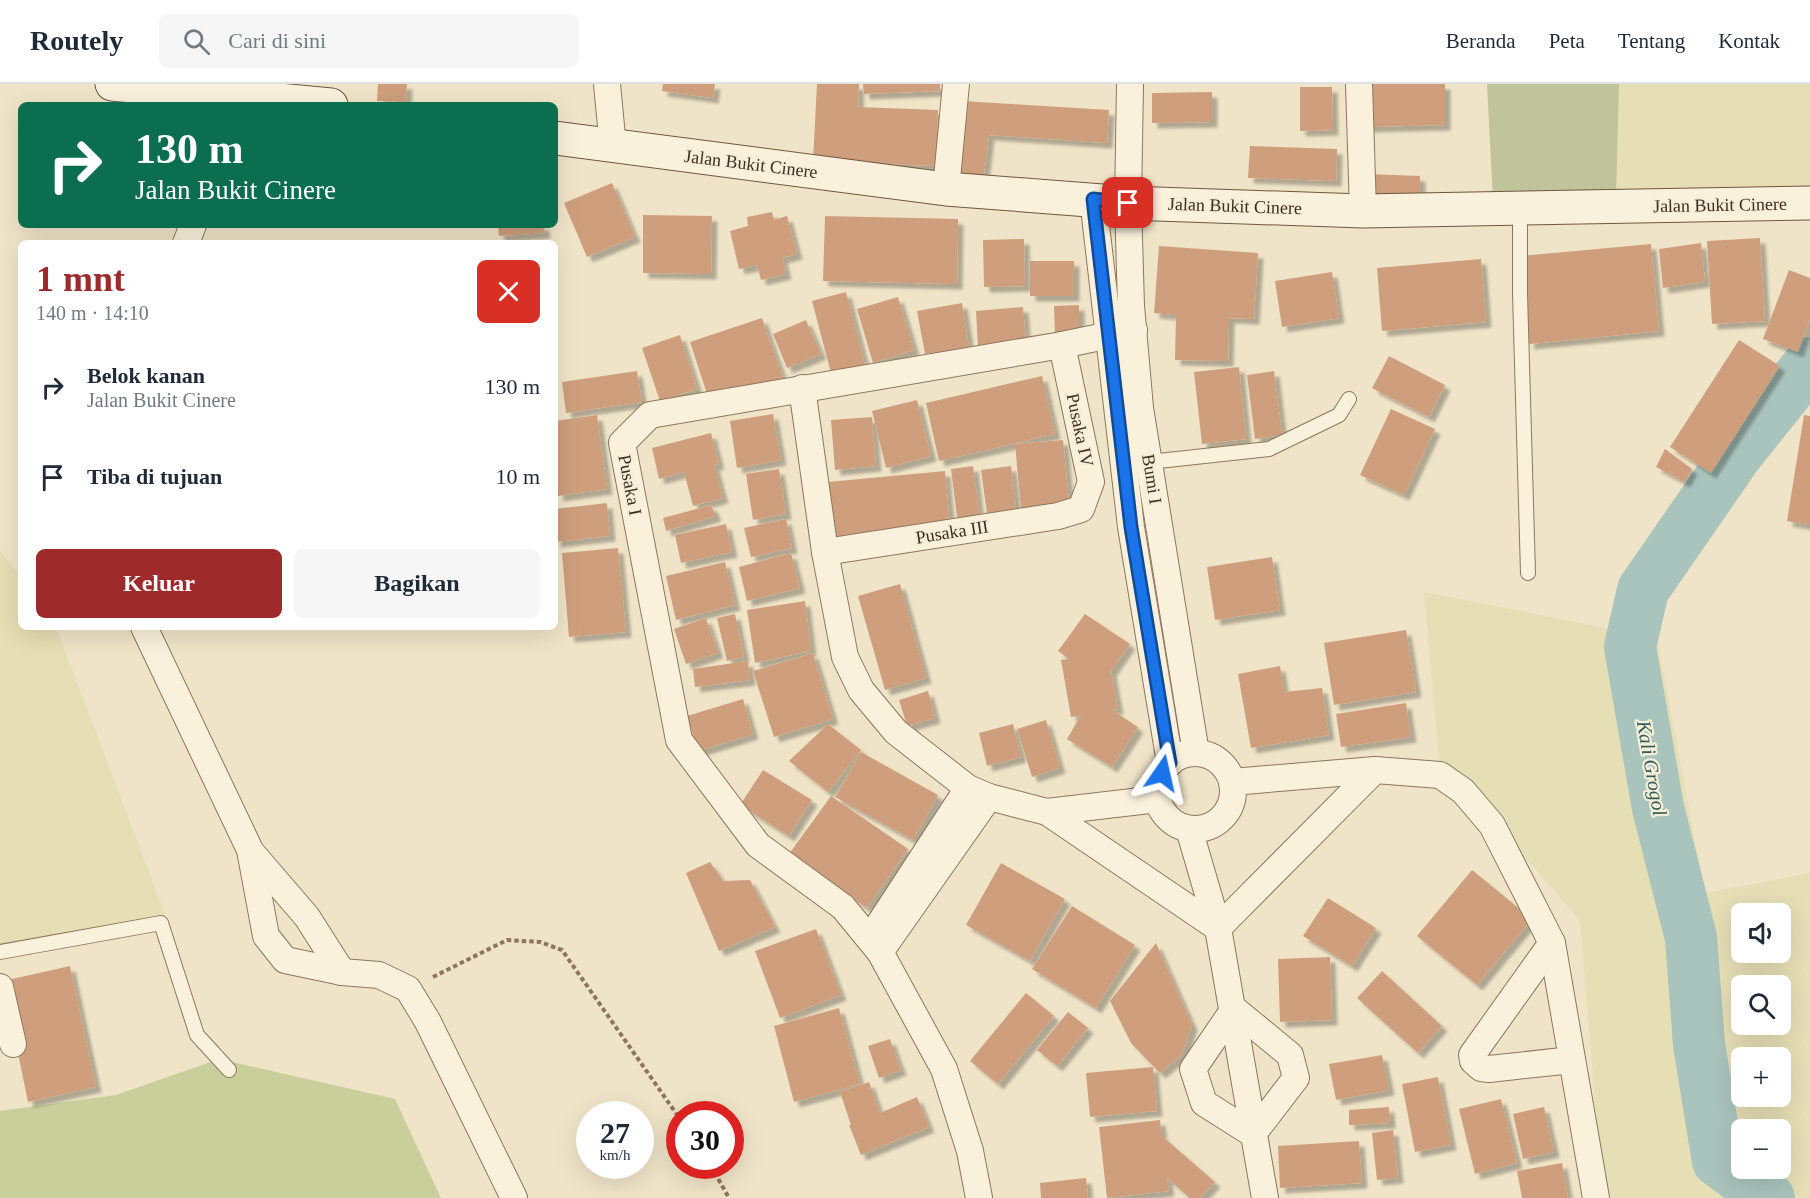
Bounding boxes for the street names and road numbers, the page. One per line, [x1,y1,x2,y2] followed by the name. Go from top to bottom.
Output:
[683,146,819,182] street label: Jalan Bukit Cinere
[1168,194,1302,218] street label: Jalan Bukit Cinere
[1653,194,1787,216] street label: Jalan Bukit Cinere
[1062,391,1098,469] street label: Pusaka IV
[1138,452,1166,506] street label: Bumi I
[614,453,646,517] street label: Pusaka I
[914,516,990,548] street label: Pusaka III

